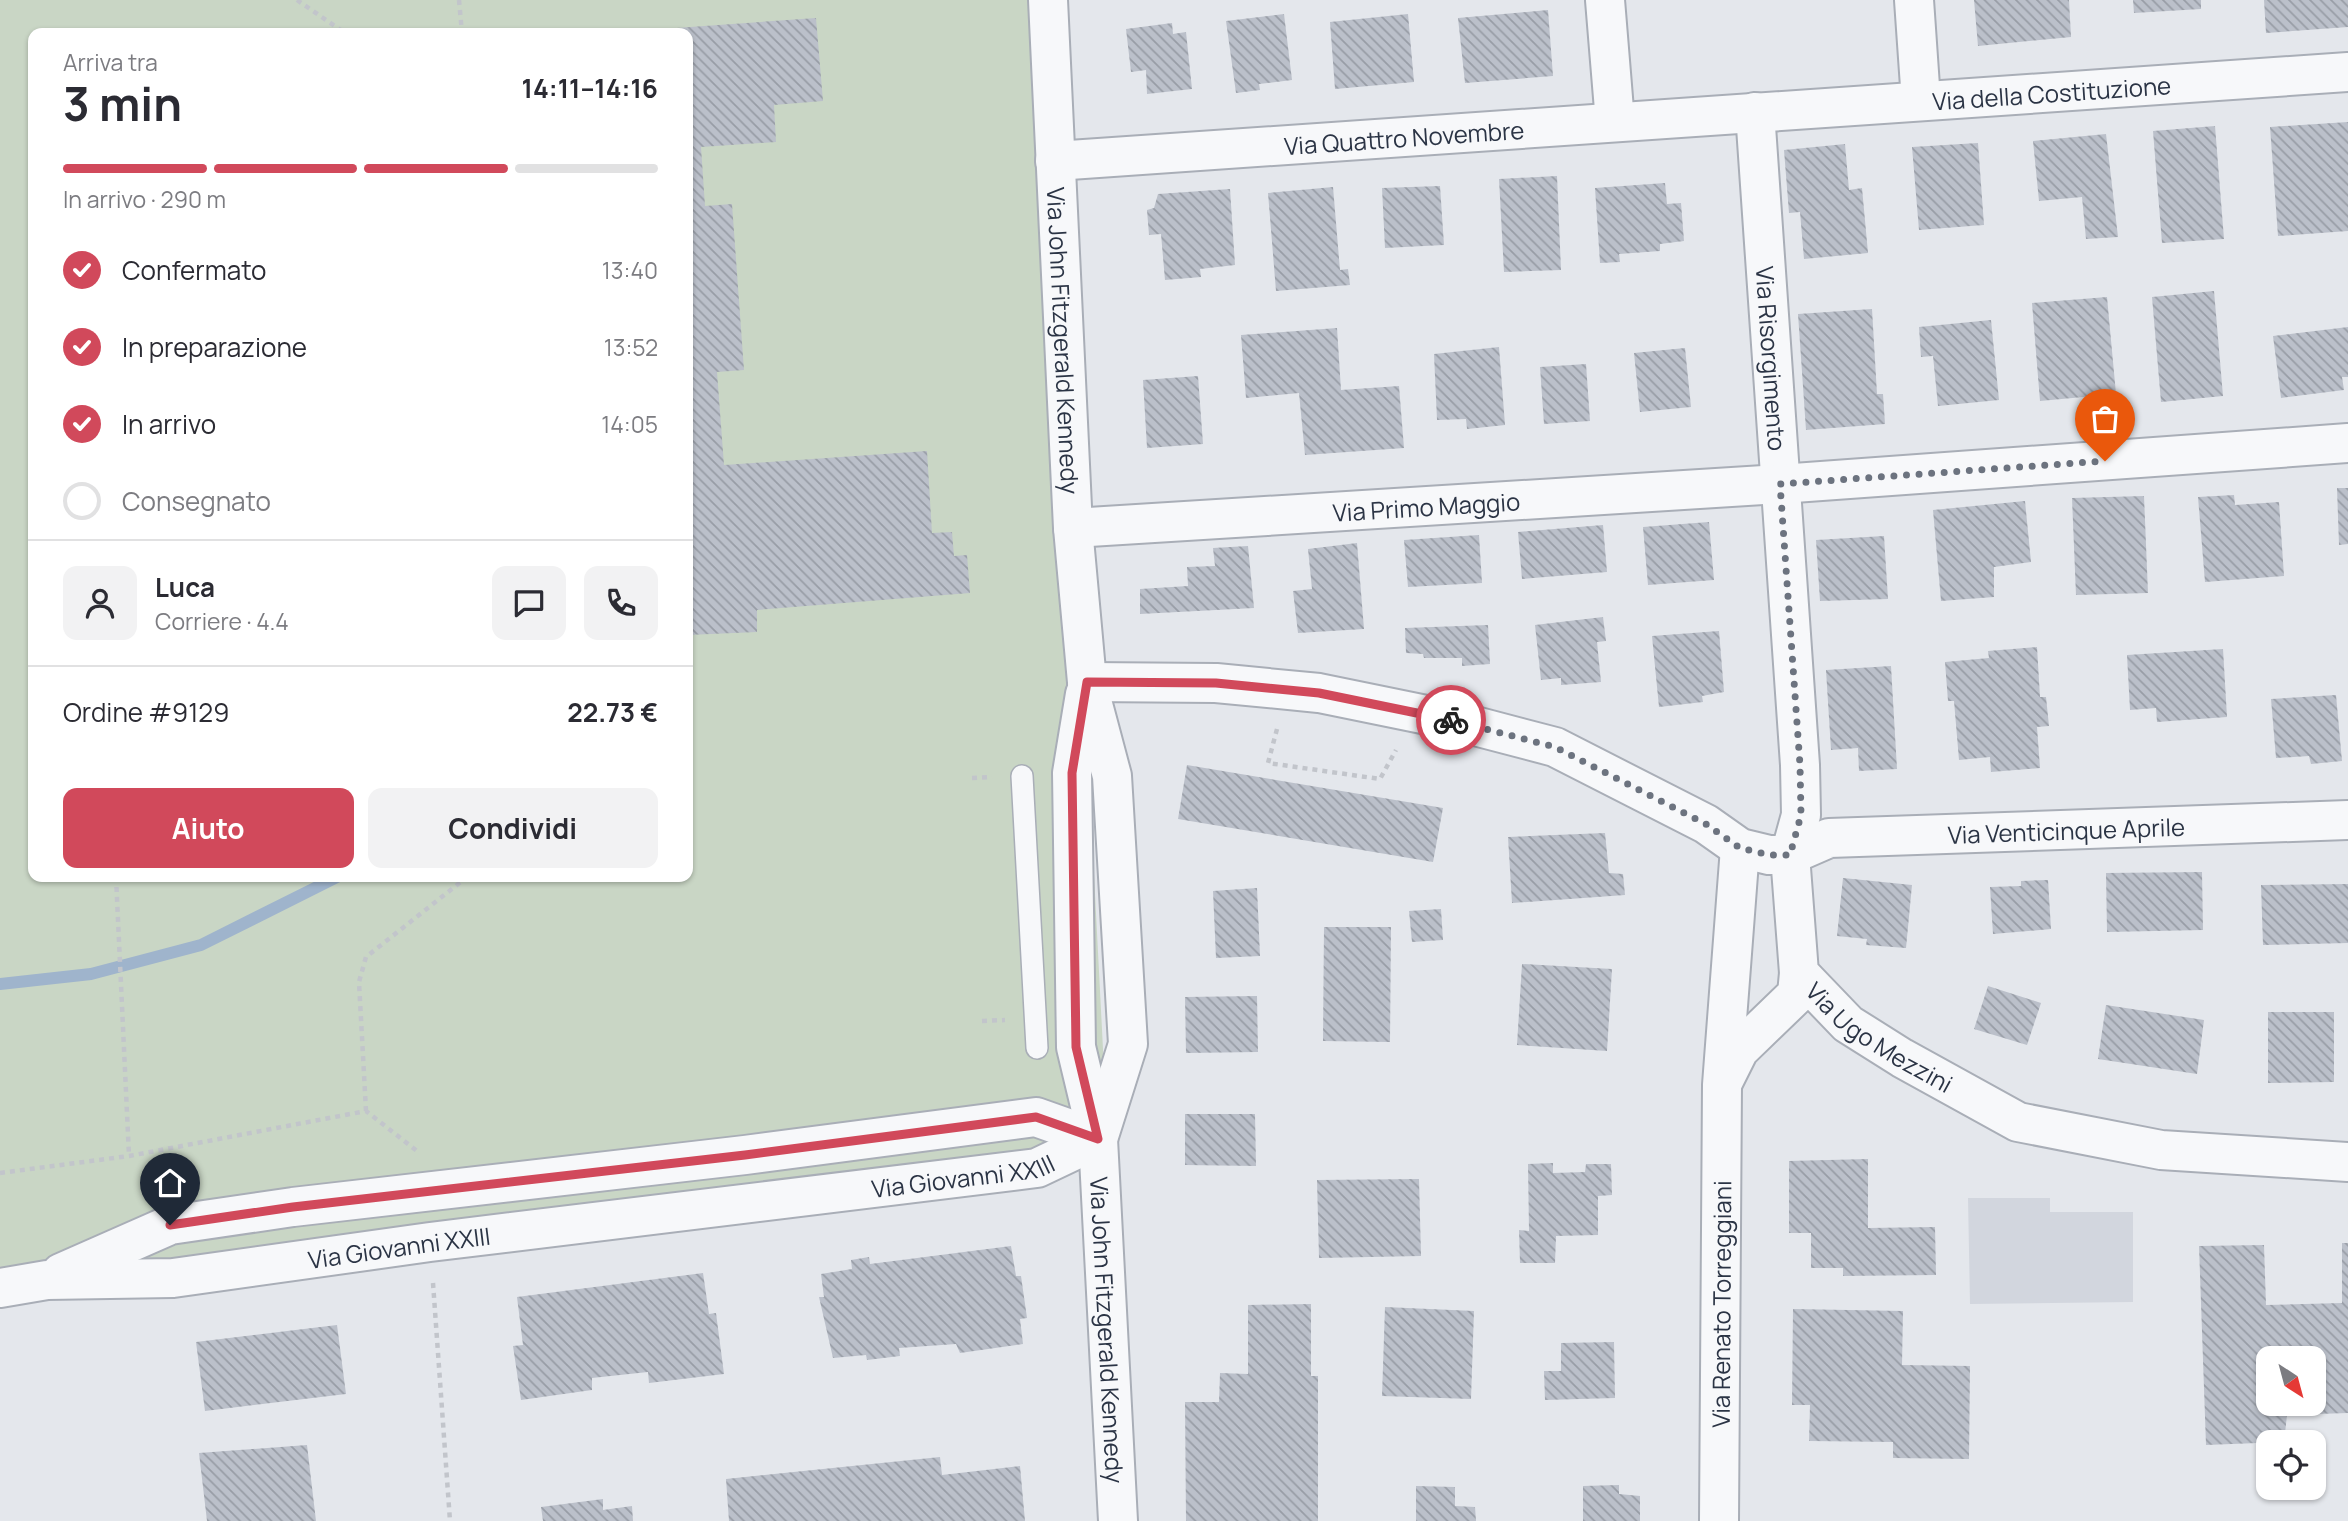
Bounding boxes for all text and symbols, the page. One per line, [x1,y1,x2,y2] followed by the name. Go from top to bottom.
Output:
[63,46,158,78] text: Arriva tra
[1931,68,2172,117] street label: Via della Costituzione
[522,70,658,106] text: 14:11–14:16
[63,72,182,135] text: 3 min
[1283,112,1525,162] street label: Via Quattro Novembre
[63,183,226,215] text: In arrivo · 290 m
[1040,186,1088,495] street label: Via John Fitzgerald Kennedy
[63,251,101,289] icon: check
[122,252,266,288] text: Confermato
[602,254,658,286] text: 13:40
[1749,265,1795,452] street label: Via Risorgimento
[63,328,101,366] icon: check
[122,329,307,365] text: In preparazione
[604,331,658,363] text: 13:52
[2075,389,2135,461] pin
[2086,400,2124,438] icon: bag
[63,405,101,443] icon: check
[122,406,216,442] text: In arrivo
[601,408,658,440] text: 14:05
[122,483,271,519] text: Consegnato
[1332,484,1521,528] street label: Via Primo Maggio
[63,566,137,640] button: person
[492,566,566,640] button: chat
[584,566,658,640] button: phone
[155,569,215,605] text: Luca
[155,605,289,637] text: Corriere · 4.4
[1416,685,1486,755] courier
[63,694,229,730] text: Ordine #9129
[567,694,658,730] text: 22.73 €
[1432,701,1470,739] icon: bike
[63,788,354,868] button: Aiuto
[368,788,658,868] button: Condividi
[1947,809,2186,850] street label: Via Venticinque Aprile
[1799,974,1959,1099] street label: Via Ugo Mezzini
[870,1146,1060,1205] street label: Via Giovanni XXIII
[140,1153,200,1225] pin
[151,1164,189,1202] icon: home
[1083,1176,1133,1485] street label: Via John Fitzgerald Kennedy
[1703,1180,1738,1428] street label: Via Renato Torreggiani
[306,1218,492,1275] street label: Via Giovanni XXIII
[2256,1346,2326,1416] north arrow
[2256,1346,2326,1500] map controls
[2256,1430,2326,1500] button: locate

